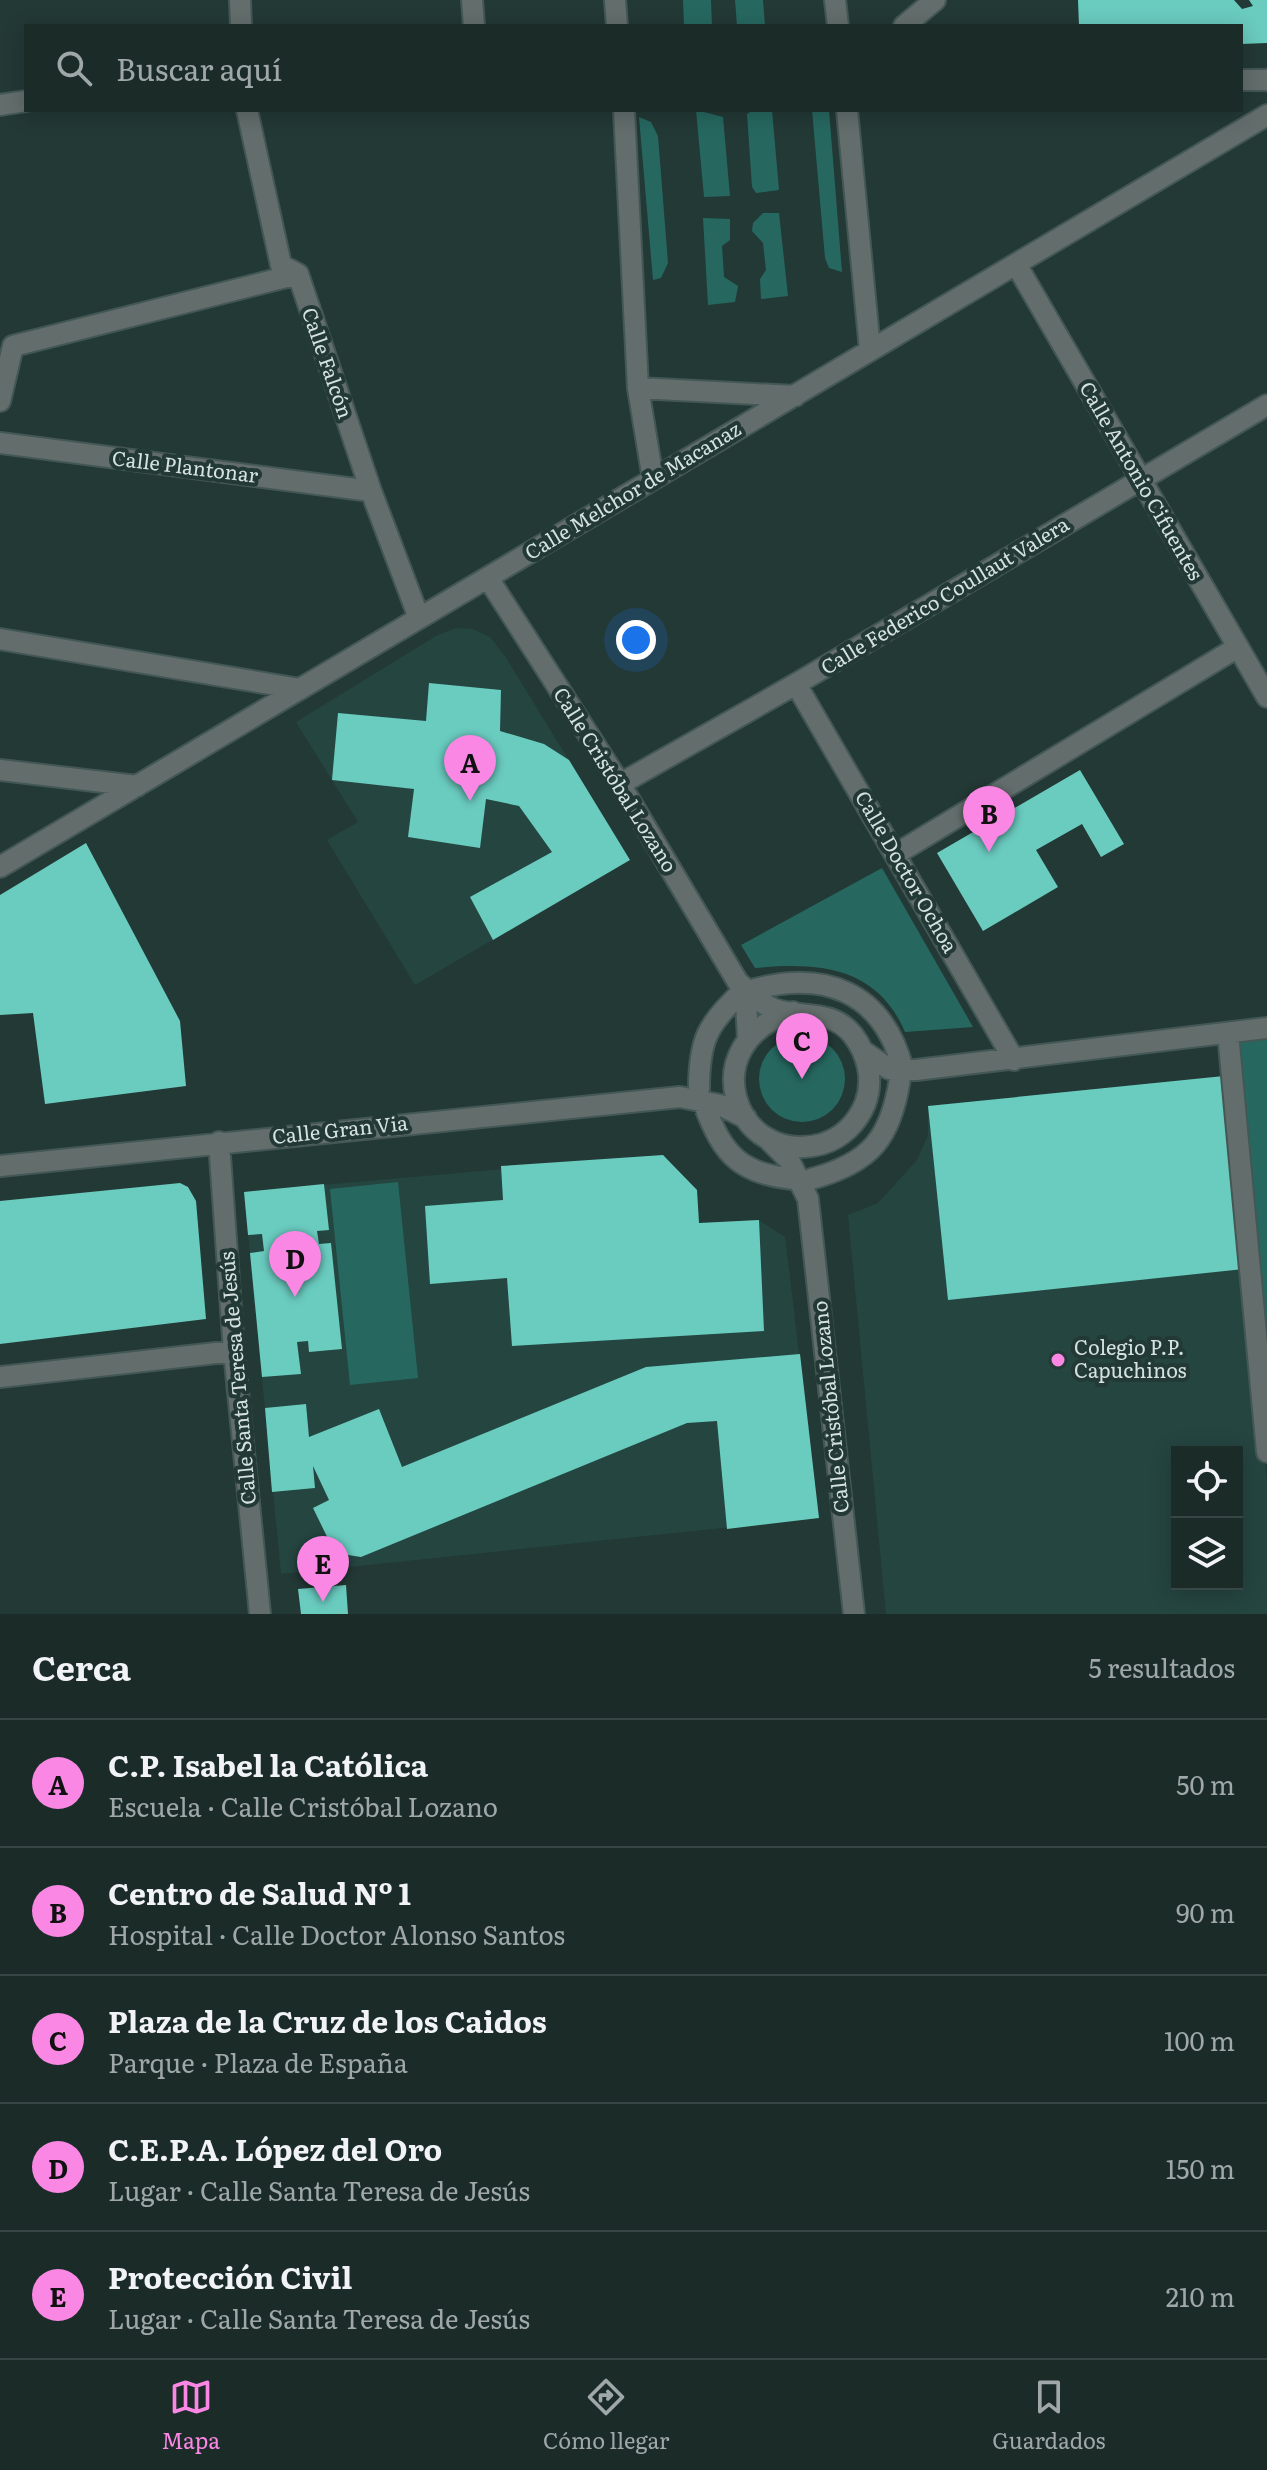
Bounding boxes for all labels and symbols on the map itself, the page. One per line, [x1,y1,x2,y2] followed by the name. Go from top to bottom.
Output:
[296,303,362,422] street label: Calle Falcón
[1073,375,1212,585] street label: Calle Antonio Cifuentes
[518,413,746,566] street label: Calle Melchor de Macanaz
[111,441,260,489] street label: Calle Plantonar
[814,508,1074,681] street label: Calle Federico Coullaut Valera
[616,620,656,660] your location
[547,681,686,877] street label: Calle Cristóbal Lozano
[444,735,496,801] pin: A
[849,784,967,958] street label: Calle Doctor Ochoa
[963,786,1015,852] pin: B
[776,1013,828,1079] pin: C
[270,1106,409,1150] street label: Calle Gran Via
[269,1231,321,1297] pin: D
[210,1250,262,1506] street label: Calle Santa Teresa de Jesús
[803,1300,855,1515] street label: Calle Cristóbal Lozano
[1074,1331,1187,1384] place label: Colegio P.P. Capuchinos
[1049,1351,1067,1369] marker: Colegio P.P. Capuchinos
[297,1536,349,1602] pin: E

